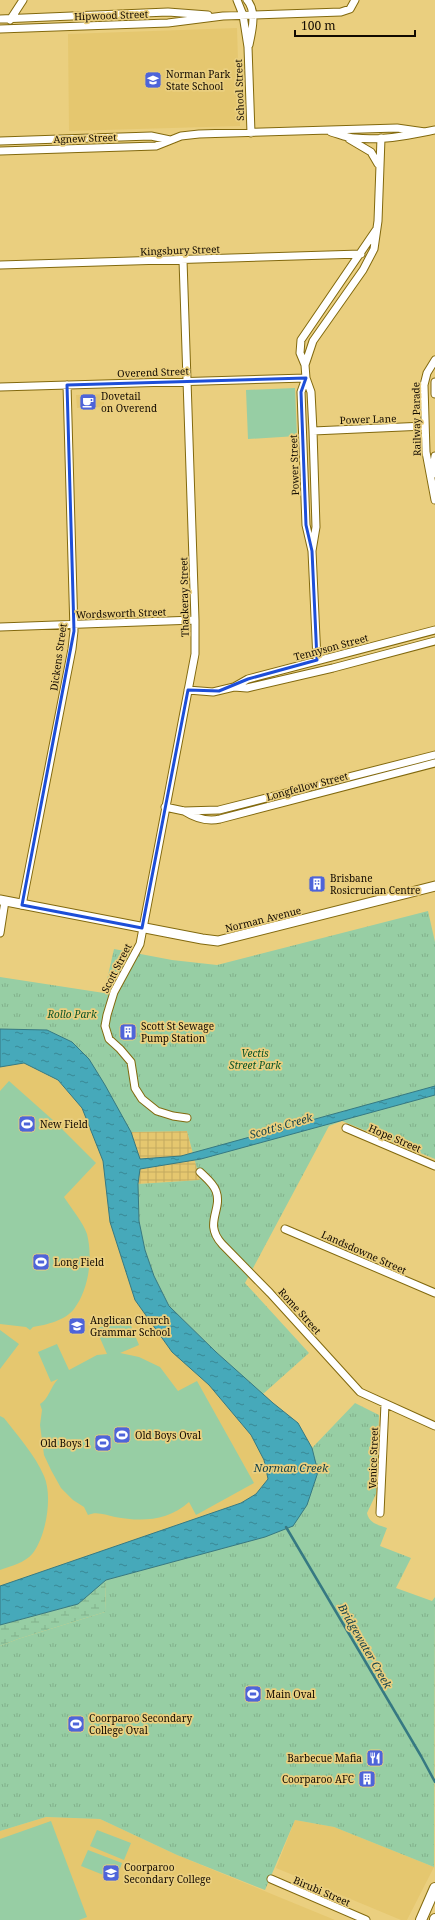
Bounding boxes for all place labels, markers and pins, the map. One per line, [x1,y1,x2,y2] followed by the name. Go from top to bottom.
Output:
[166,67,231,93] place label: Norman Park State School
[143,70,163,90] school or university icon: Norman Park State School
[101,389,157,415] place label: Dovetail on Overend
[78,392,98,412] cafe icon: Dovetail on Overend
[330,871,420,897] place label: Brisbane Rosicrucian Centre
[307,874,327,894] building icon: Brisbane Rosicrucian Centre
[141,1019,214,1045] place label: Scott St Sewage Pump Station
[118,1022,138,1042] building icon: Scott St Sewage Pump Station
[17,1114,37,1134] sports icon: New Field
[40,1117,88,1131] place label: New Field
[31,1252,51,1272] sports icon: Long Field
[54,1255,104,1269] place label: Long Field
[90,1313,170,1339] place label: Anglican Church Grammar School
[67,1316,87,1336] school or university icon: Anglican Church Grammar School
[112,1425,132,1445] sports icon: Old Boys Oval
[135,1428,201,1442] place label: Old Boys Oval
[93,1433,113,1453] sports icon: Old Boys 1
[40,1436,90,1450] place label: Old Boys 1
[243,1684,263,1704] sports icon: Main Oval
[266,1687,315,1701] place label: Main Oval
[89,1711,192,1737] place label: Coorparoo Secondary College Oval
[66,1714,86,1734] sports icon: Coorparoo Secondary College Oval
[365,1748,385,1768] restaurant icon: Barbecue Mafia
[287,1751,362,1765] place label: Barbecue Mafia
[357,1769,377,1789] building icon: Coorparoo AFC
[282,1772,354,1786] place label: Coorparoo AFC
[124,1860,211,1886] place label: Coorparoo Secondary College
[101,1863,121,1883] school or university icon: Coorparoo Secondary College

